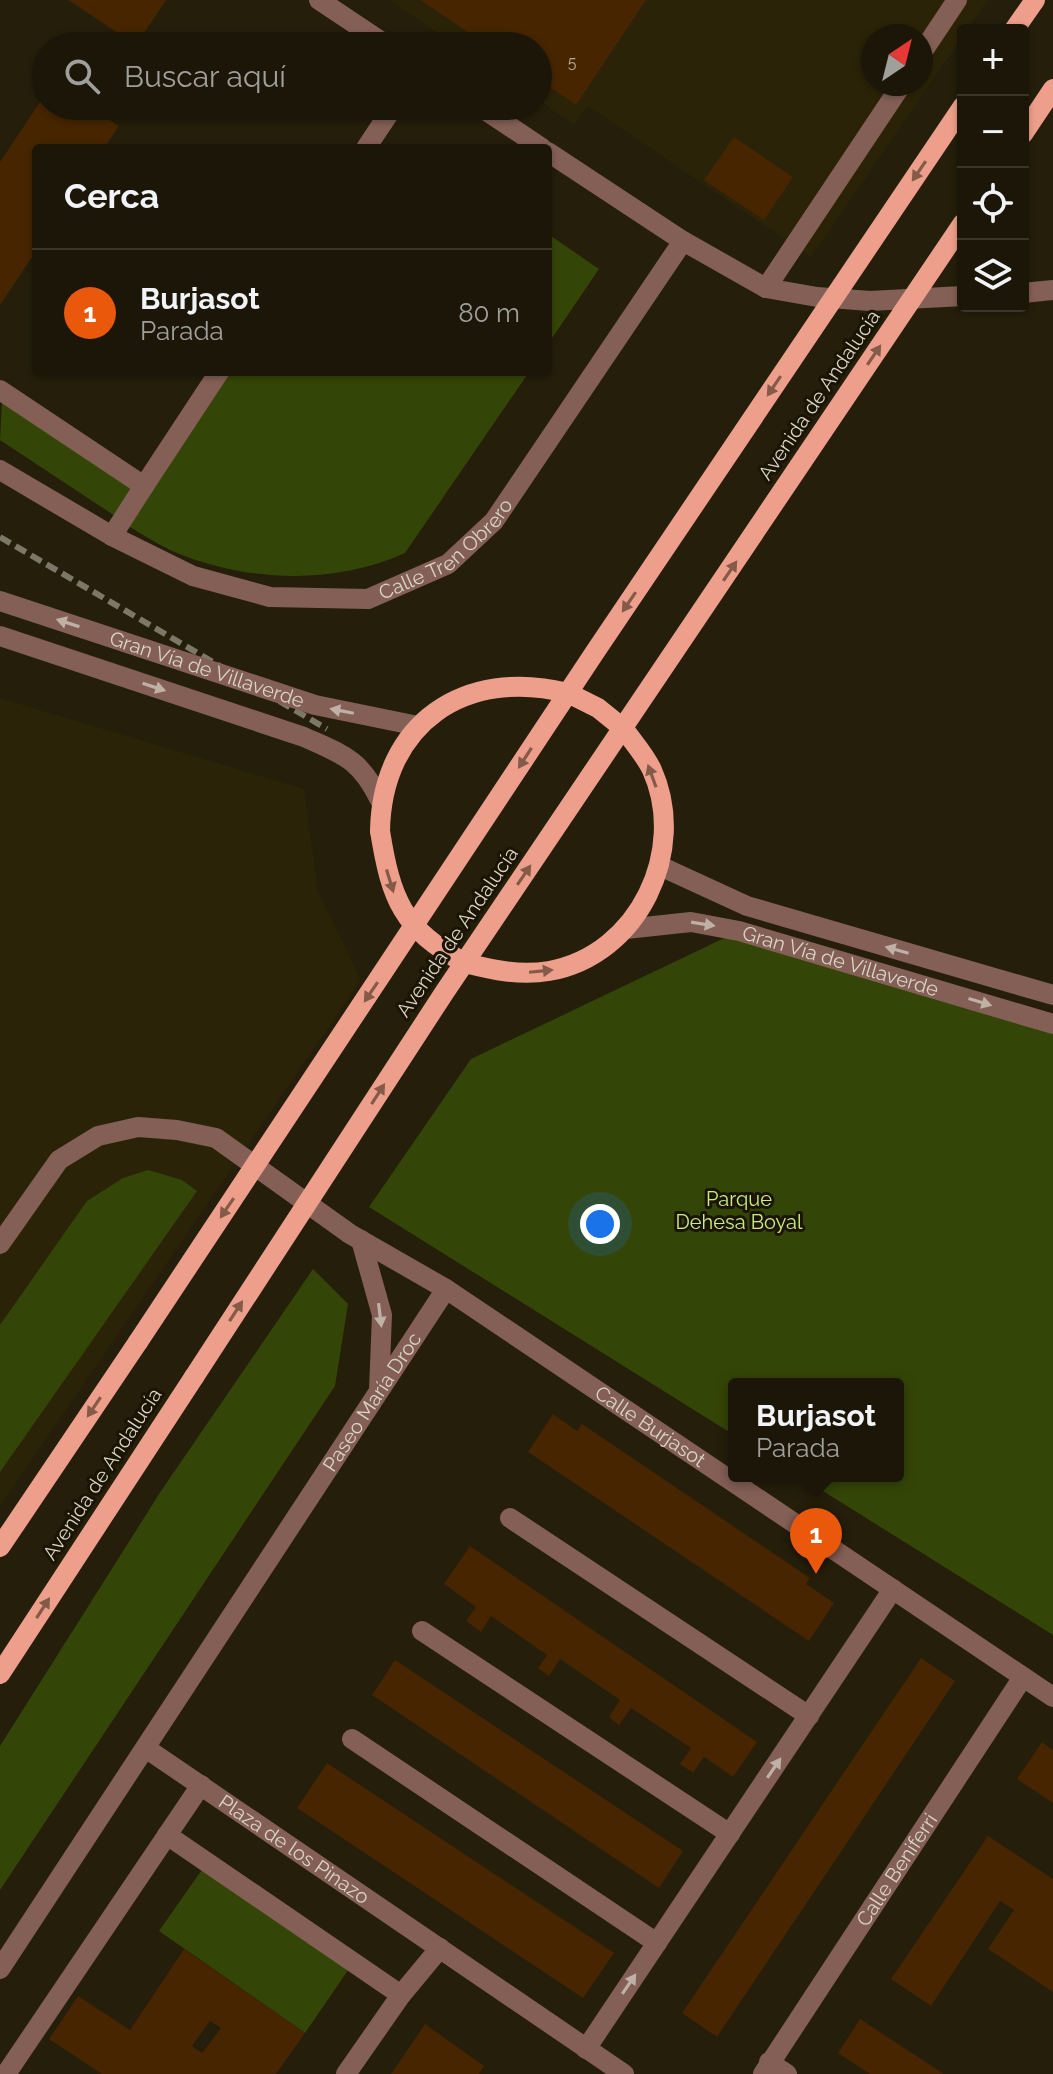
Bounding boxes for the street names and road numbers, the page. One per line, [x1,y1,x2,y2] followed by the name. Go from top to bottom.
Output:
[753,305,885,485] street label: Avenida de Andalucía
[375,494,518,605] street label: Calle Tren Obrero
[107,626,308,713] street label: Gran Vía de Villaverde
[391,842,523,1022] street label: Avenida de Andalucía
[740,921,942,1001] street label: Gran Vía de Villaverde
[318,1328,426,1476] street label: Paseo María Droc
[590,1381,710,1472] street label: Calle Burjasot
[37,1384,167,1564] street label: Avenida de Andalucía
[214,1789,374,1909] street label: Plaza de los Pinazo
[851,1809,942,1931] street label: Calle Beniferri

